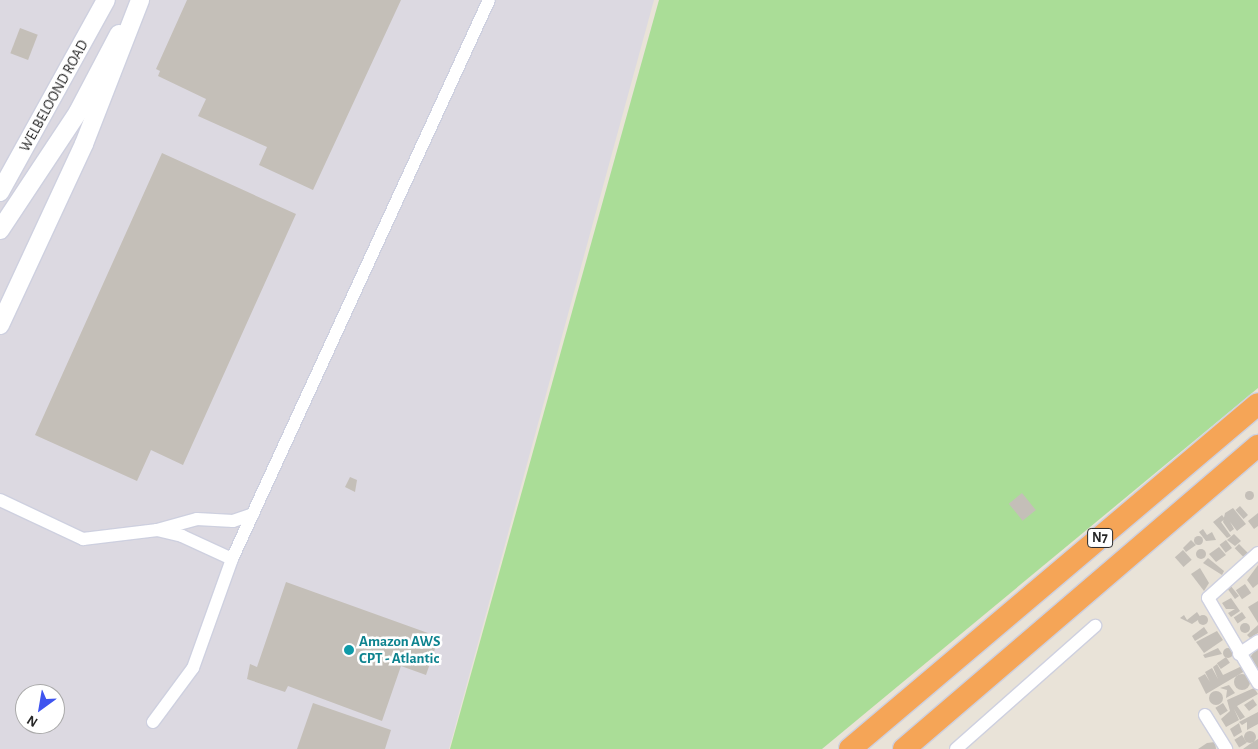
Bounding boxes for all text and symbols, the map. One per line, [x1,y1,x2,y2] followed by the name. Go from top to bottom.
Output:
[16,37,92,155] street label: WELBELOOND ROAD
[1086,526,1114,550] road number: N7
[359,632,440,667] place label: Amazon AWS CPT - Atlantic
[343,644,355,656] marker: Amazon AWS CPT - Atlantic
[15,684,65,734] north arrow
[25,712,40,729] text: N

